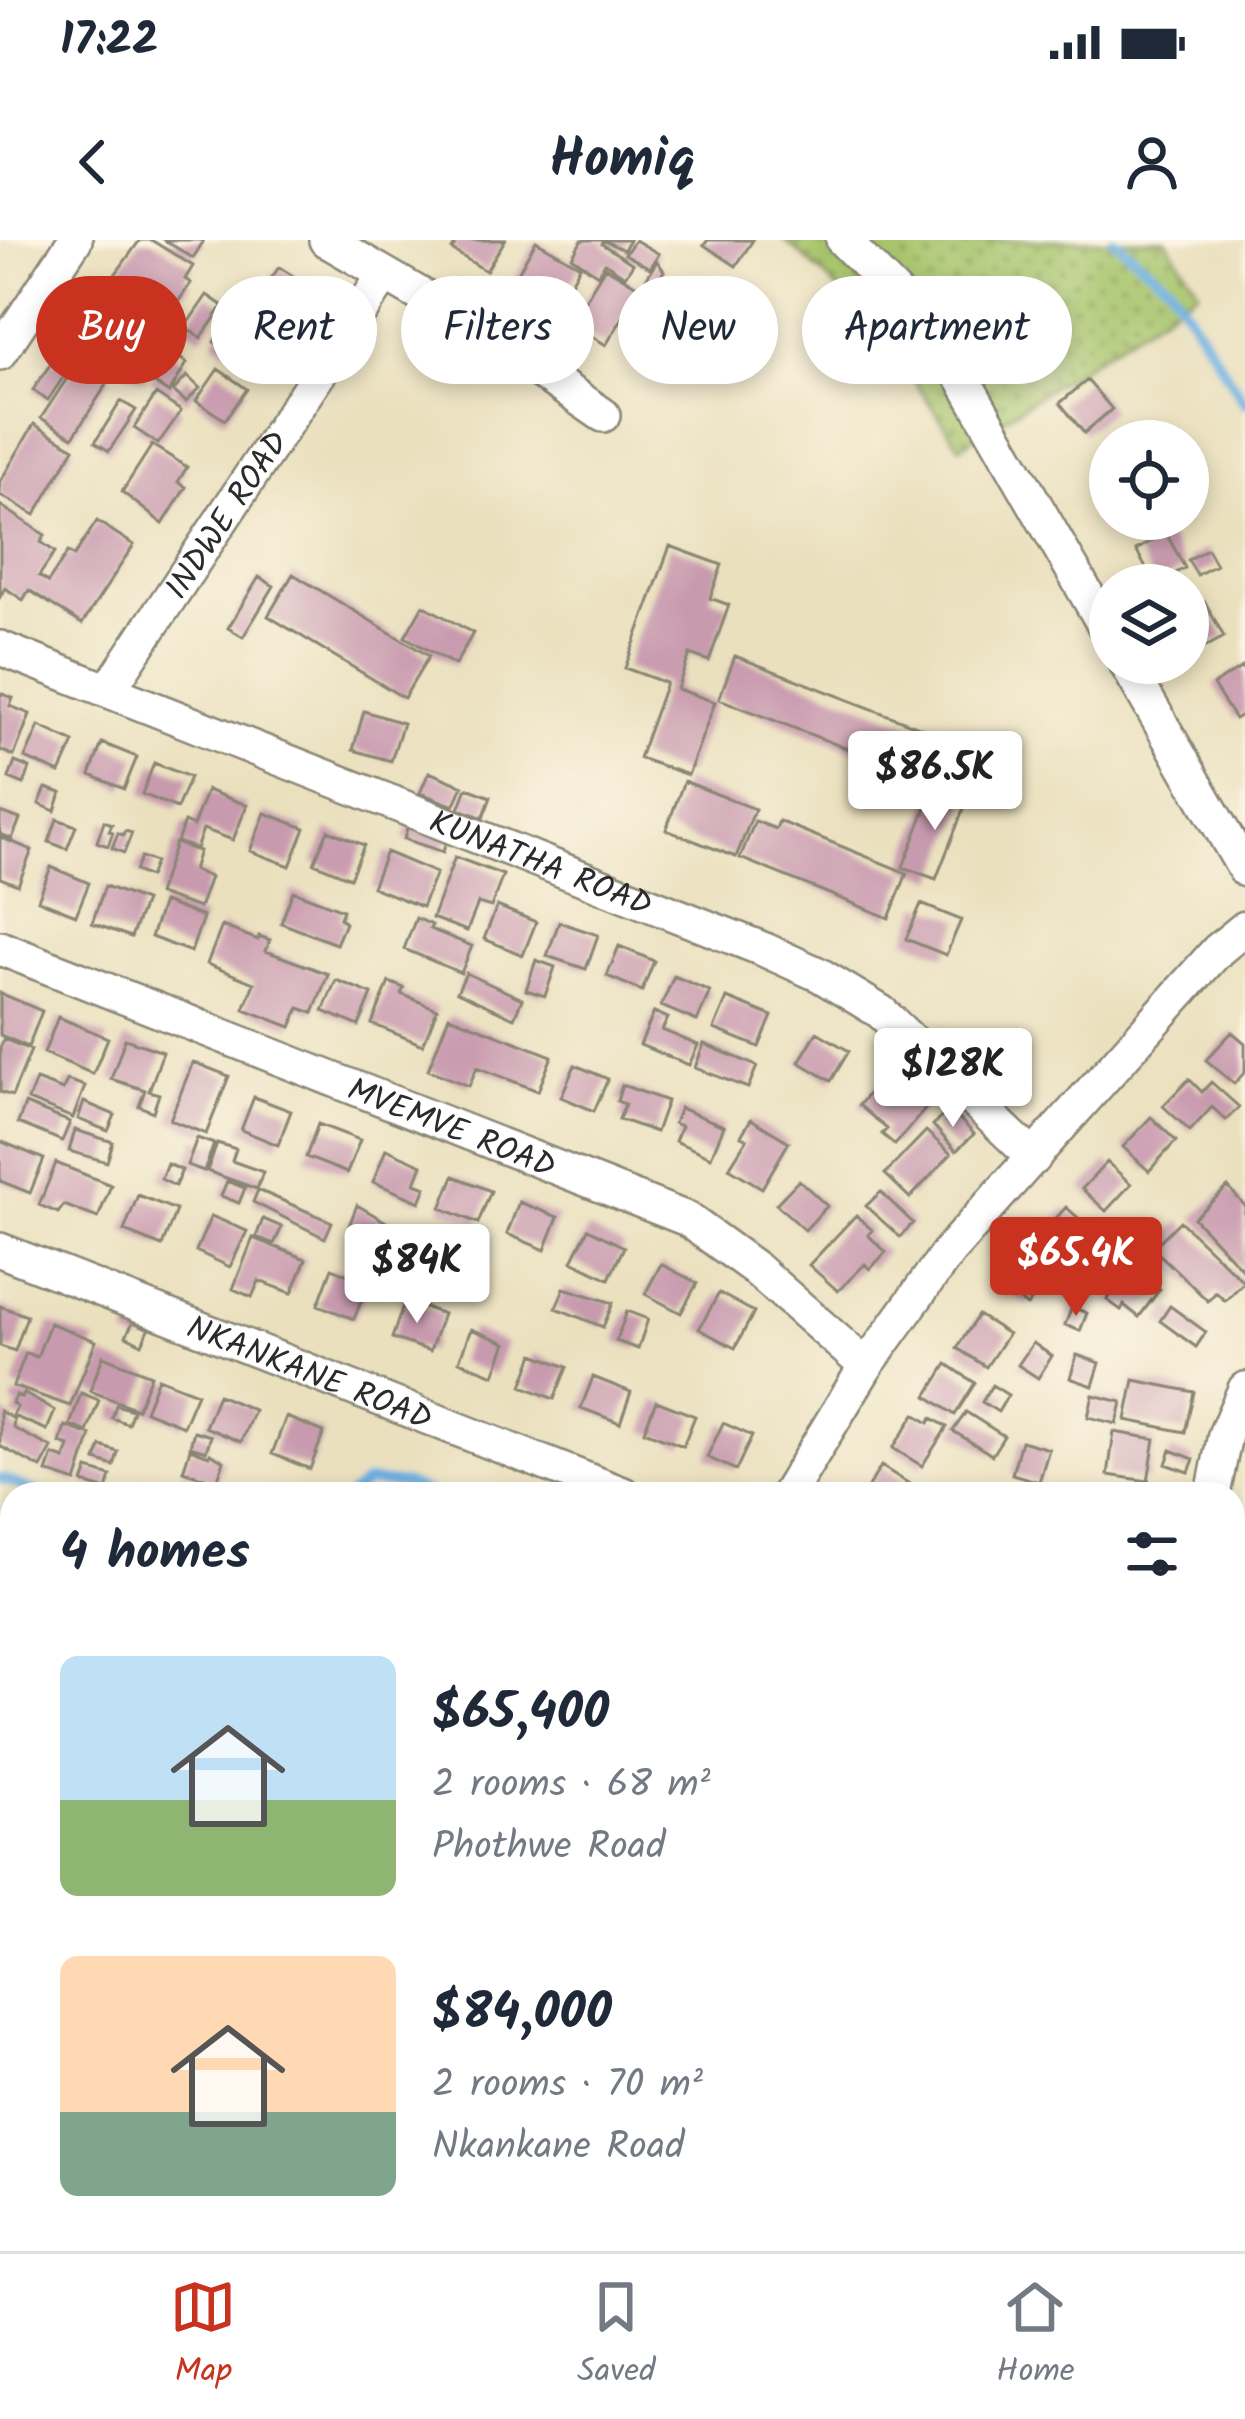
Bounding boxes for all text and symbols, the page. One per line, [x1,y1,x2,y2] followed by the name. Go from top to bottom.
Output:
[60,6,158,78] text: 17:22
[549,119,696,205] text: Homiq
[60,129,126,195] icon: back
[1119,129,1185,195] icon: person
[36,276,187,384] chip: Buy
[211,276,377,384] chip: Rent
[401,276,594,384] chip: Filters
[618,276,778,384] chip: New
[802,276,1072,384] chip: Apartment
[1089,420,1209,684] map controls
[1089,420,1209,540] button: locate
[153,421,304,611] street label: INDWE ROAD
[1089,564,1209,684] button: layers
[837,731,1033,833] pin: $86.5K
[875,739,995,801] text: $86.5K
[421,797,659,933] street label: KUNATHA ROAD
[869,1028,1037,1130] pin: $128K
[901,1036,1005,1098] text: $128K
[339,1065,563,1195] street label: MVEMVE ROAD
[978,1217,1174,1319] pin: $65.4K
[346,1224,488,1326] pin: $84K
[1017,1225,1135,1287] text: $65.4K
[372,1232,462,1294] text: $84K
[178,1303,439,1447] street label: NKANKANE ROAD
[60,1514,250,1595] text: 4 homes
[1119,1521,1185,1587] icon: filters
[432,1674,609,1755] text: $65,400
[156,1704,300,1848] icon: home
[432,1755,711,1817] text: 2 rooms · 68 m²
[432,1817,665,1879] text: Phothwe Road
[432,1974,612,2055] text: $84,000
[156,2004,300,2148] icon: home
[432,2055,703,2117] text: 2 rooms · 70 m²
[432,2117,685,2179] text: Nkankane Road
[170,2274,236,2399] tab: Map
[577,2274,656,2399] tab: Saved
[996,2274,1075,2399] tab: Home

